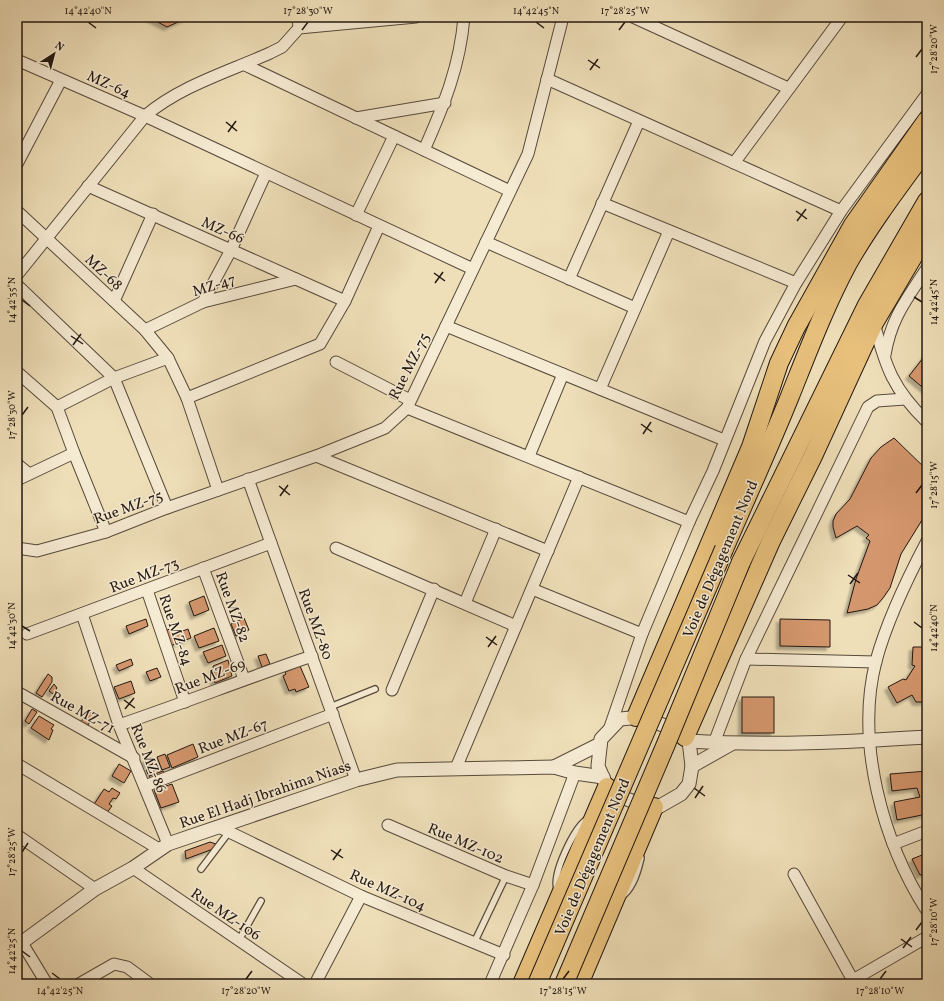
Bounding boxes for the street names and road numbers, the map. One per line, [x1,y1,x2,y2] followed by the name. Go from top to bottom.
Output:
[83,66,134,104] street label: MZ-64
[198,213,247,250] street label: MZ-66
[79,250,127,296] street label: MZ-68
[190,270,239,303] street label: MZ-47
[385,330,436,404] street label: Rue MZ-75
[679,477,764,642] street label: Voie de Dégagement Nord
[91,486,166,531] street label: Rue MZ-75
[107,554,182,599] street label: Rue MZ-73
[209,569,254,646] street label: Rue MZ-82
[292,586,337,663] street label: Rue MZ-80
[153,592,197,669] street label: Rue MZ-84
[172,654,249,700] street label: Rue MZ-69
[46,687,118,740] street label: Rue MZ-71
[196,714,272,760] street label: Rue MZ-67
[124,721,171,796] street label: Rue MZ-86
[177,756,354,835] street label: Rue El Hadj Ibrahima Niass
[551,775,636,940] street label: Voie de Dégagement Nord
[424,819,507,870] street label: Rue MZ-102
[346,865,429,918] street label: Rue MZ-104
[186,884,264,946] street label: Rue MZ-106

